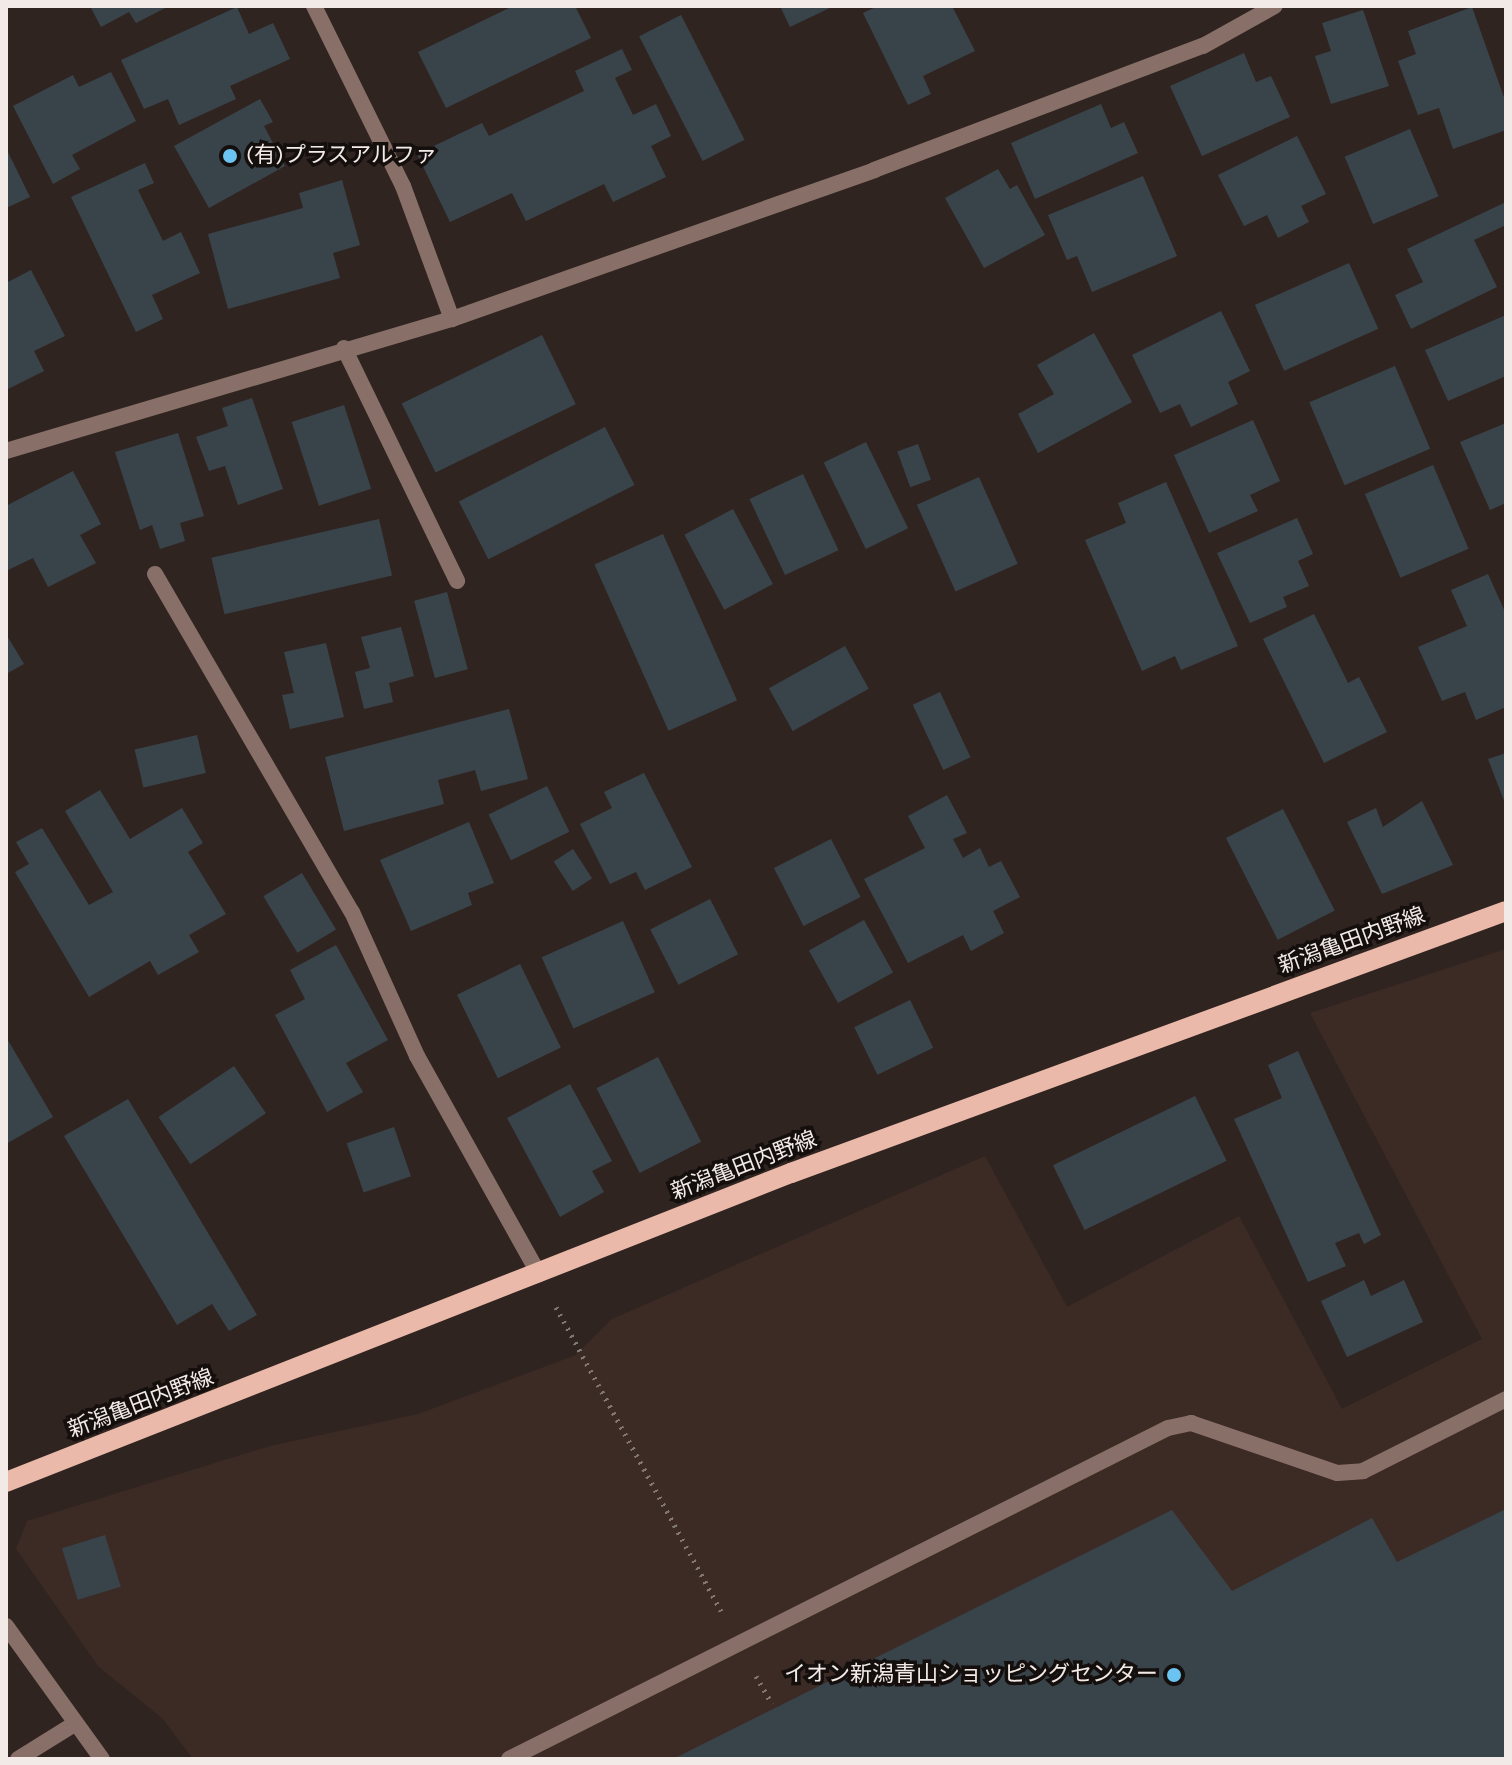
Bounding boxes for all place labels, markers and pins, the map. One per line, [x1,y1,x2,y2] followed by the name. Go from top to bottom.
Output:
[246,143,438,169] place label: (有)プラスアルファ
[221,147,239,165] marker: (有)プラスアルファ
[784,1662,1158,1688] place label: イオン新潟青山ショッピングセンター
[1165,1666,1183,1684] marker: イオン新潟青山ショッピングセンター

